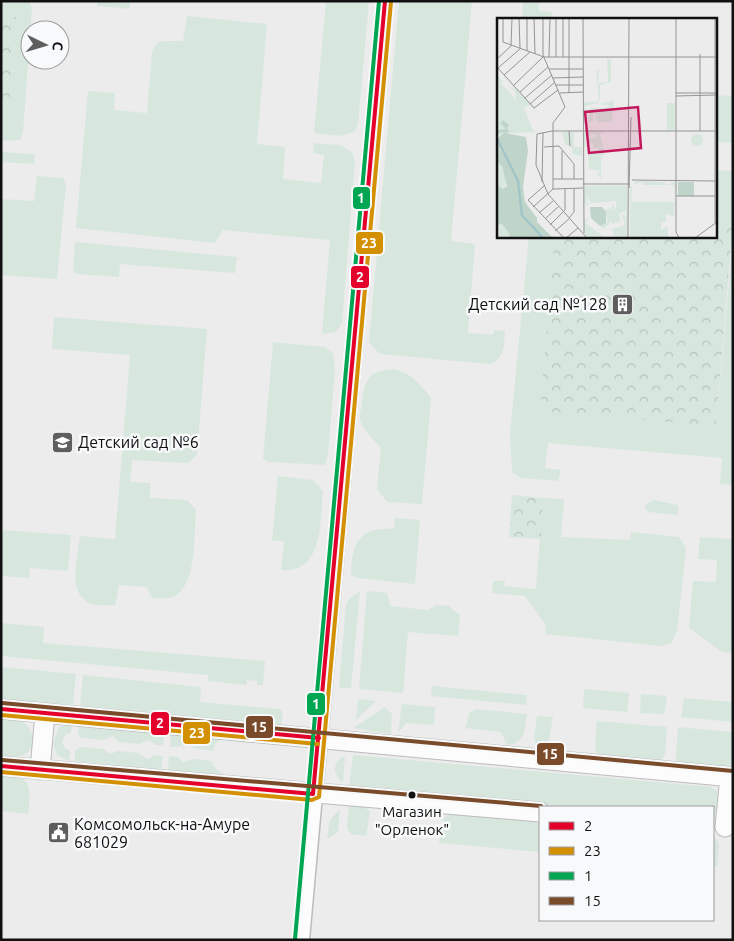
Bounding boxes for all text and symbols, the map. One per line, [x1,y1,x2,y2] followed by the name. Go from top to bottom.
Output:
[497,18,716,238] inset map
[20,20,70,70] north arrow
[50,41,66,51] text: С
[352,186,371,210] line badge: 1
[357,190,365,206] text: 1
[355,231,384,255] line badge: 23
[361,235,377,251] text: 23
[350,265,370,289] line badge: 2
[356,269,364,285] text: 2
[611,292,635,316] building icon: Детский сад №128
[468,295,607,313] place label: Детский сад №128
[50,430,74,454] school or university icon: Детский сад №6
[78,433,199,451] place label: Детский сад №6
[306,692,326,716] line badge: 1
[312,696,320,712] text: 1
[150,711,170,736] line badge: 2
[156,715,164,731] text: 2
[245,715,274,739] line badge: 15
[251,719,267,735] text: 15
[182,721,211,745] line badge: 23
[189,725,205,741] text: 23
[536,742,565,766] line badge: 15
[542,746,558,762] text: 15
[407,790,417,800] marker: Магазин "Орленок"
[375,803,449,838] place label: Магазин "Орленок"
[539,806,714,921] legend
[74,815,250,851] place label: Комсомольск-на-Амуре 681029
[584,817,592,834] text: 2
[46,821,70,845] public building icon: Комсомольск-на-Амуре 681029
[584,842,601,859] text: 23
[584,867,592,884] text: 1
[584,892,601,909] text: 15

